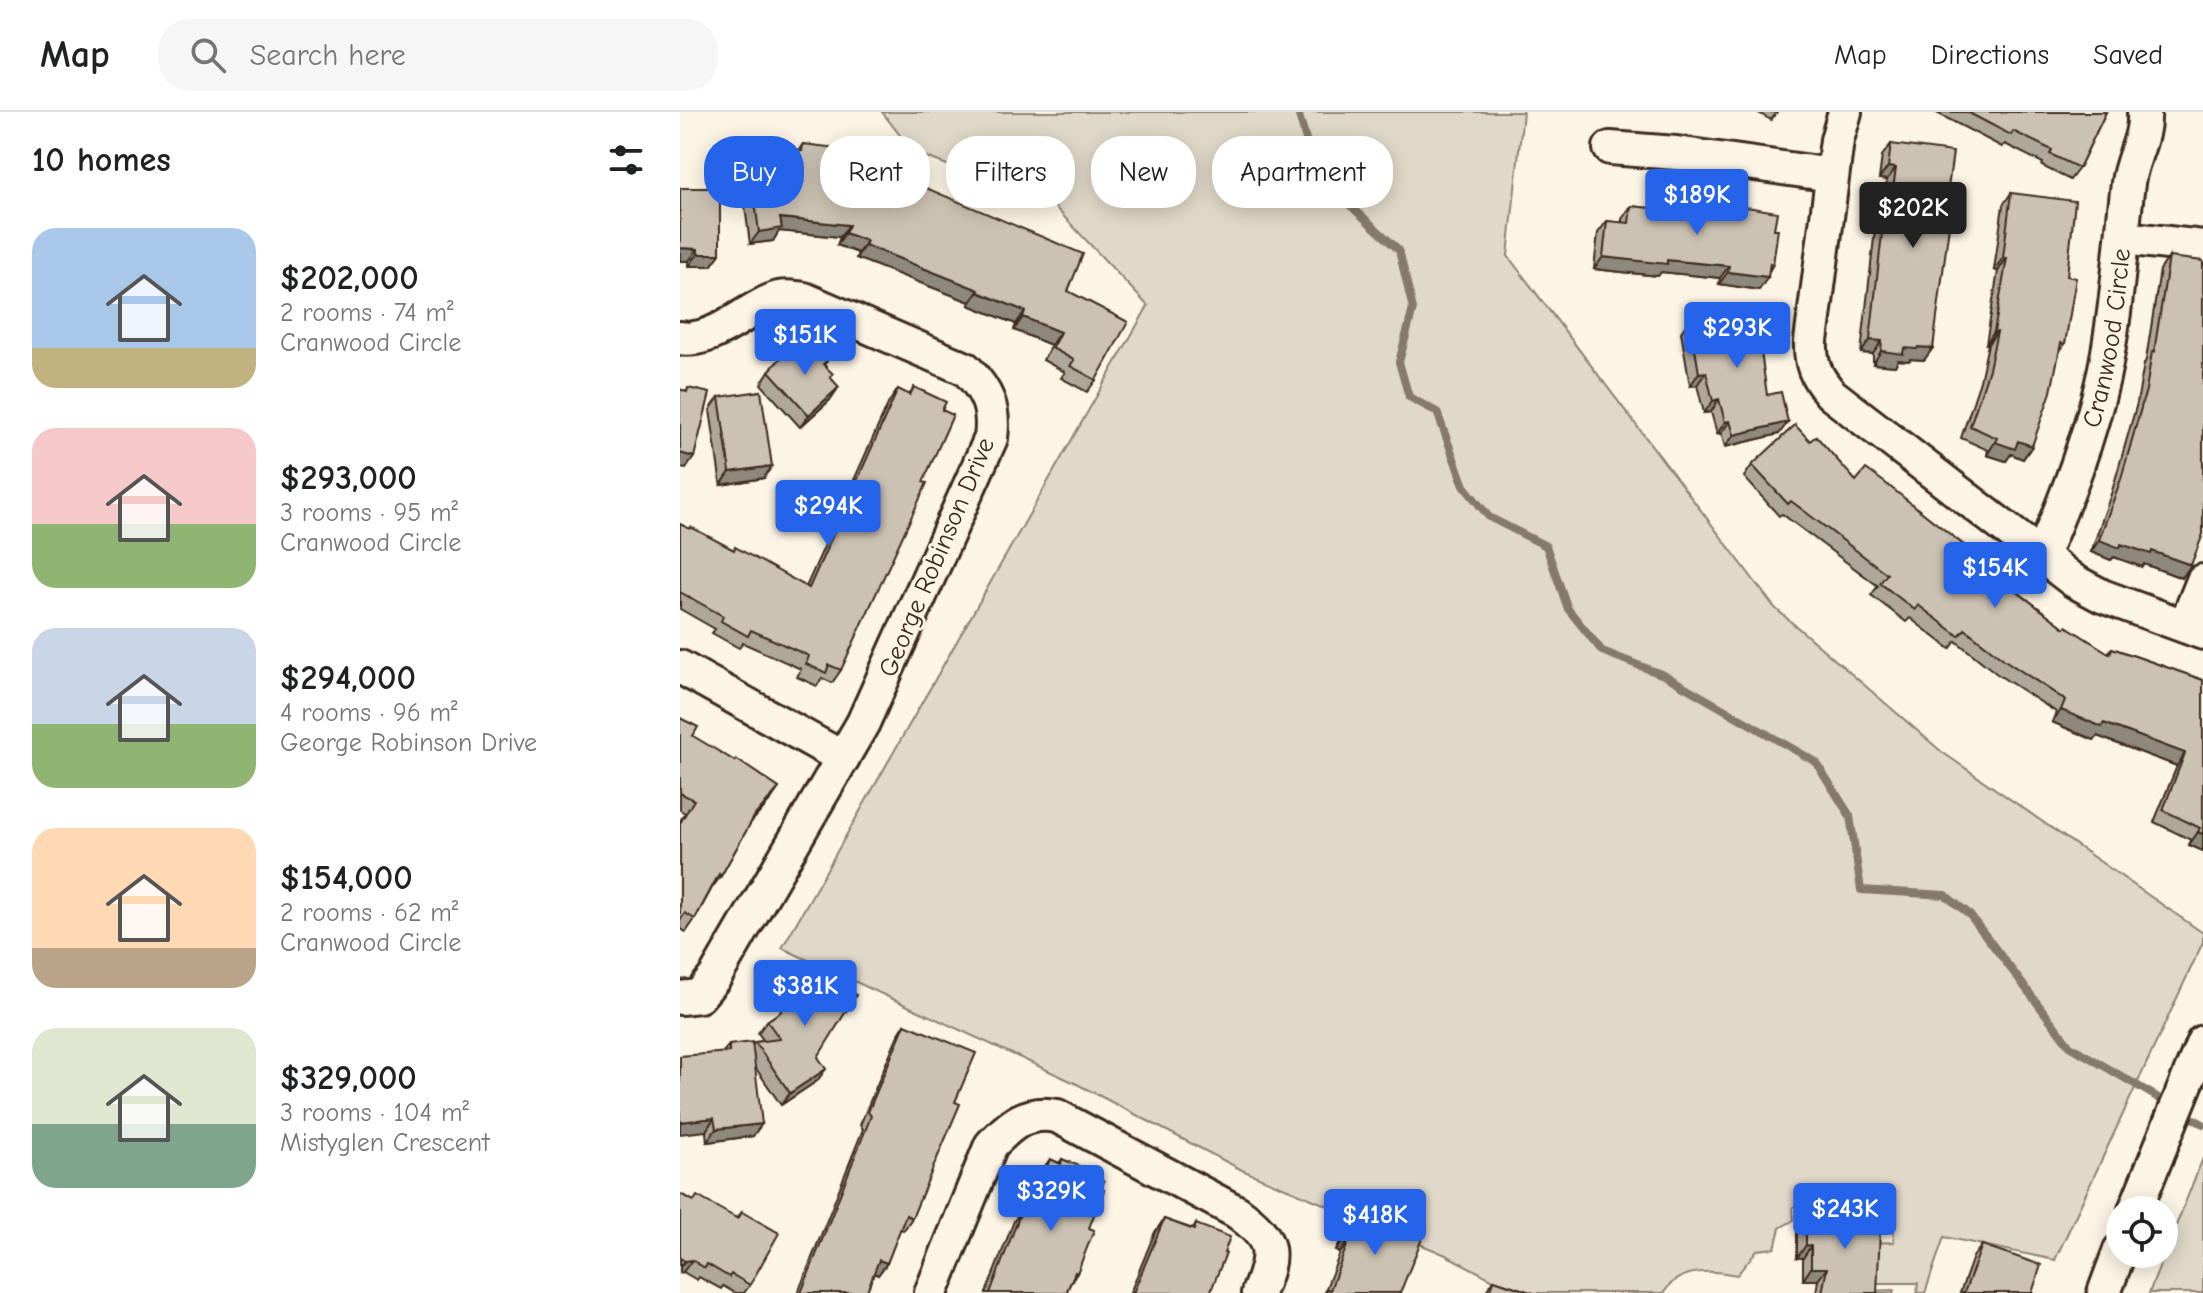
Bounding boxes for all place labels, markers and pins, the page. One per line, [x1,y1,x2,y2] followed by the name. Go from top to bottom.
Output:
[1641,169,1753,237] pin: $189K
[1857,182,1969,250] pin: $202K
[1681,302,1793,370] pin: $293K
[749,309,861,377] pin: $151K
[772,480,884,548] pin: $294K
[1939,542,2051,610] pin: $154K
[749,960,861,1028] pin: $381K
[995,1165,1107,1233] pin: $329K
[1789,1183,1901,1251] pin: $243K
[1319,1189,1431,1257] pin: $418K

